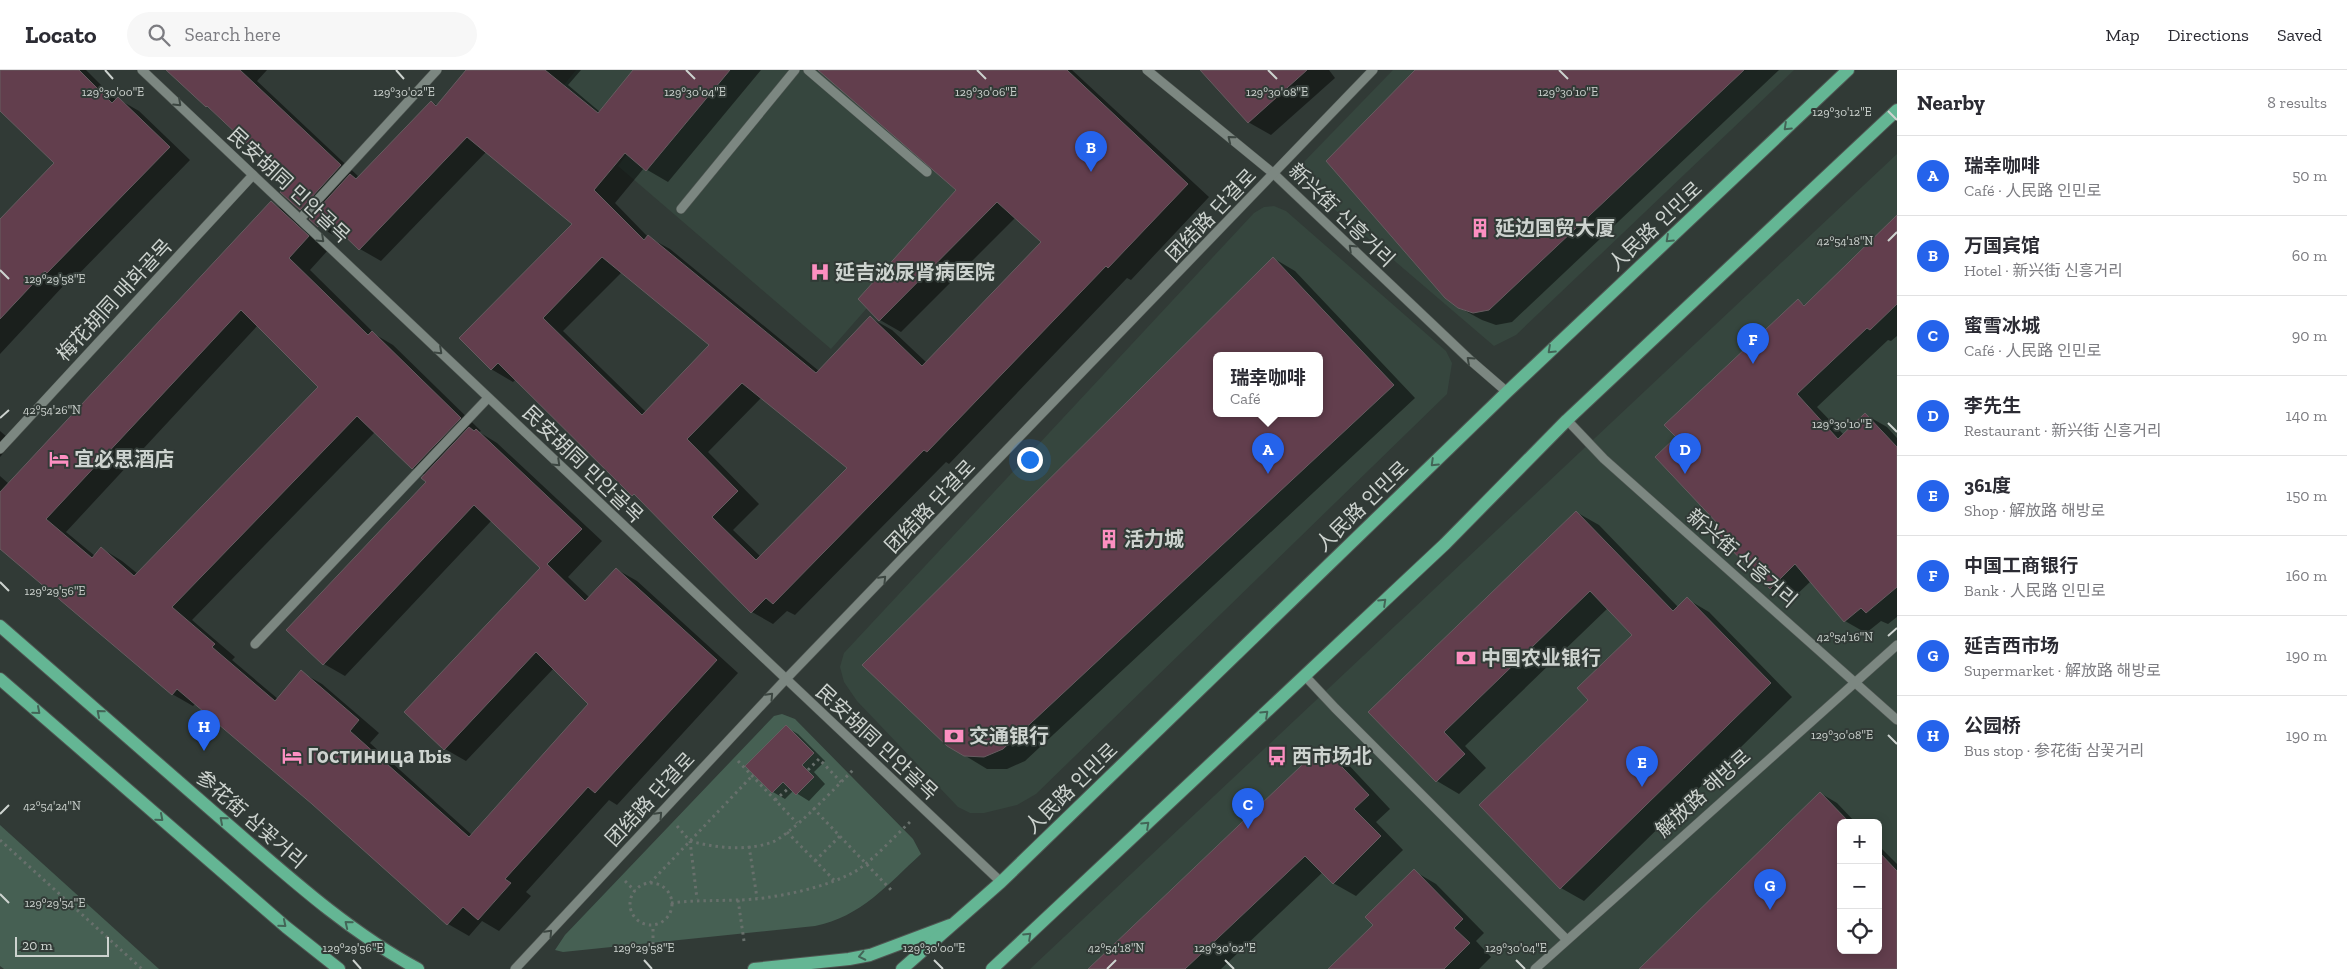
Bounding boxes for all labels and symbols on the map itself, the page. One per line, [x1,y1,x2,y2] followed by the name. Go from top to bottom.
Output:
[82,85,144,99] text: 129°30'00"E
[373,85,435,99] text: 129°30'02"E
[664,85,726,99] text: 129°30'04"E
[955,85,1017,99] text: 129°30'06"E
[1246,85,1308,99] text: 129°30'08"E
[1538,85,1598,99] text: 129°30'10"E
[172,97,181,106] one-way arrow
[1812,105,1872,119] text: 129°30'12"E
[1784,121,1793,130] one-way arrow
[223,122,355,248] street label: 民安胡同 민안골목
[1075,131,1107,172] pin: B
[1228,136,1237,145] one-way arrow
[1284,158,1400,272] street label: 新兴街 신흥거리
[1161,164,1261,266] street label: 团结路 단결로
[1603,176,1707,276] street label: 人民路 인민로
[1495,216,1615,240] place label: 延边国贸大厦
[1469,217,1491,239] building icon: 延边国贸大厦
[315,233,324,242] one-way arrow
[1666,233,1675,242] one-way arrow
[51,234,177,366] street label: 梅花胡同 매화골목
[1817,234,1873,248] text: 42°54'18"N
[1348,245,1357,254] one-way arrow
[835,260,995,284] place label: 延吉泌尿肾病医院
[809,261,831,283] hospital icon: 延吉泌尿肾病医院
[25,272,85,286] text: 129°29'58"E
[1737,323,1769,364] pin: F
[1547,344,1556,353] one-way arrow
[433,345,442,354] one-way arrow
[1466,357,1475,366] one-way arrow
[518,400,648,528] street label: 民安胡同 민안골목
[23,403,81,417] text: 42°54'26"N
[1812,417,1872,431] text: 129°30'10"E
[1252,433,1284,474] pin: A
[1669,433,1701,474] pin: D
[74,447,174,471] place label: 宜必思酒店
[1017,447,1043,473] your location
[48,448,70,470] hotel icon: 宜必思酒店
[880,455,980,557] street label: 团结路 단결로
[1311,456,1413,556] street label: 人民路 인민로
[551,457,560,466] one-way arrow
[1430,457,1439,466] one-way arrow
[1682,504,1802,612] street label: 新兴街 신흥거리
[1124,527,1184,551] place label: 活力城
[1098,528,1120,550] building icon: 活力城
[877,575,886,584] one-way arrow
[25,584,85,598] text: 129°29'56"E
[1378,599,1387,608] one-way arrow
[1817,630,1873,644] text: 42°54'16"N
[1481,646,1601,670] place label: 中国农业银行
[1455,647,1477,669] bank icon: 中国农业银行
[811,679,943,805] street label: 民安胡同 민안골목
[764,692,773,701] one-way arrow
[31,705,40,714] one-way arrow
[97,710,106,719] one-way arrow
[188,710,220,751] pin: H
[1259,711,1268,720] one-way arrow
[969,724,1049,748] place label: 交通银行
[943,725,965,747] bank icon: 交通银行
[1811,728,1873,742] text: 129°30'08"E
[1020,738,1122,838] street label: 人民路 인민로
[307,744,452,768] place label: Гостиница Ibis
[1292,744,1372,768] place label: 西市场北
[1650,744,1756,842] street label: 解放路 해방로
[281,745,303,767] hotel icon: Гостиница Ibis
[1266,745,1288,767] bus stop icon: 西市场北
[1626,746,1658,787] pin: E
[600,747,700,851] street label: 团结路 단결로
[191,765,311,873] street label: 参花街 삼꽃거리
[1232,788,1264,829] pin: C
[23,799,81,813] text: 42°54'24"N
[654,811,663,820] one-way arrow
[154,812,163,821] one-way arrow
[220,817,229,826] one-way arrow
[1141,822,1150,831] one-way arrow
[1754,869,1786,910] pin: G
[25,896,85,910] text: 129°29'54"E
[277,918,286,927] one-way arrow
[344,921,353,930] one-way arrow
[543,930,552,939] one-way arrow
[1022,933,1031,942] one-way arrow
[15,934,109,957] scale bar
[323,941,383,955] text: 129°29'56"E
[614,941,674,955] text: 129°29'58"E
[903,941,965,955] text: 129°30'00"E
[1088,941,1144,955] text: 42°54'18"N
[1194,941,1256,955] text: 129°30'02"E
[1485,941,1547,955] text: 129°30'04"E
[857,951,866,961] one-way arrow

